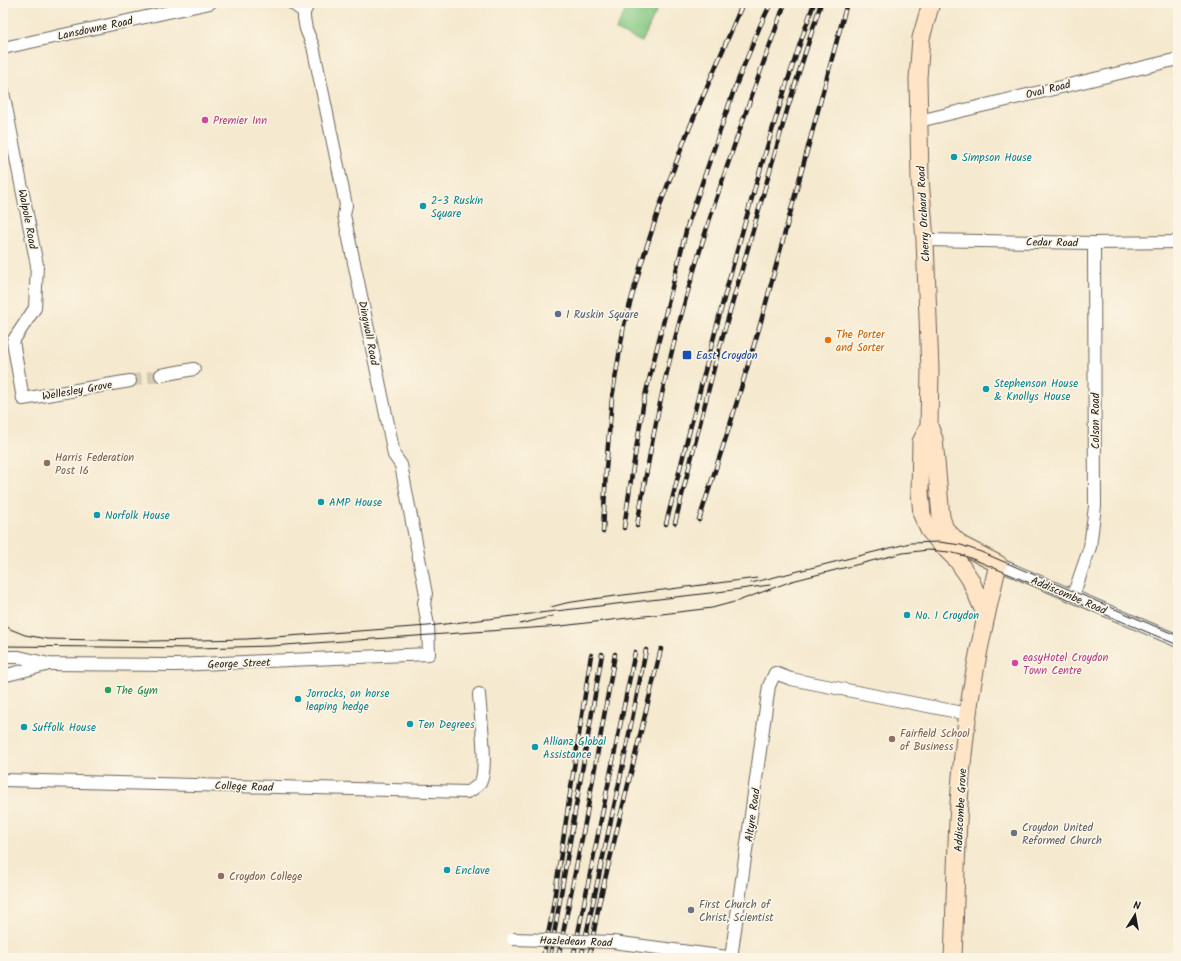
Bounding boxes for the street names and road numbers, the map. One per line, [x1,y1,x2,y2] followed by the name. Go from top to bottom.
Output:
[56,12,135,46] street label: Lansdowne Road
[1024,76,1073,104] street label: Oval Road
[912,165,936,262] street label: Cherry Orchard Road
[12,188,42,251] street label: Walpole Road
[1026,234,1079,252] street label: Cedar Road
[353,299,383,367] street label: Dingwall Road
[41,376,114,406] street label: Wellesley Grove
[1087,392,1105,449] street label: Colson Road
[1028,572,1110,620] street label: Addiscombe Road
[207,654,271,674] street label: George Street
[950,768,972,852] street label: Addiscombe Grove
[214,777,274,797] street label: College Road
[740,787,766,843] street label: Altyre Road
[539,932,613,952] street label: Hazledean Road

